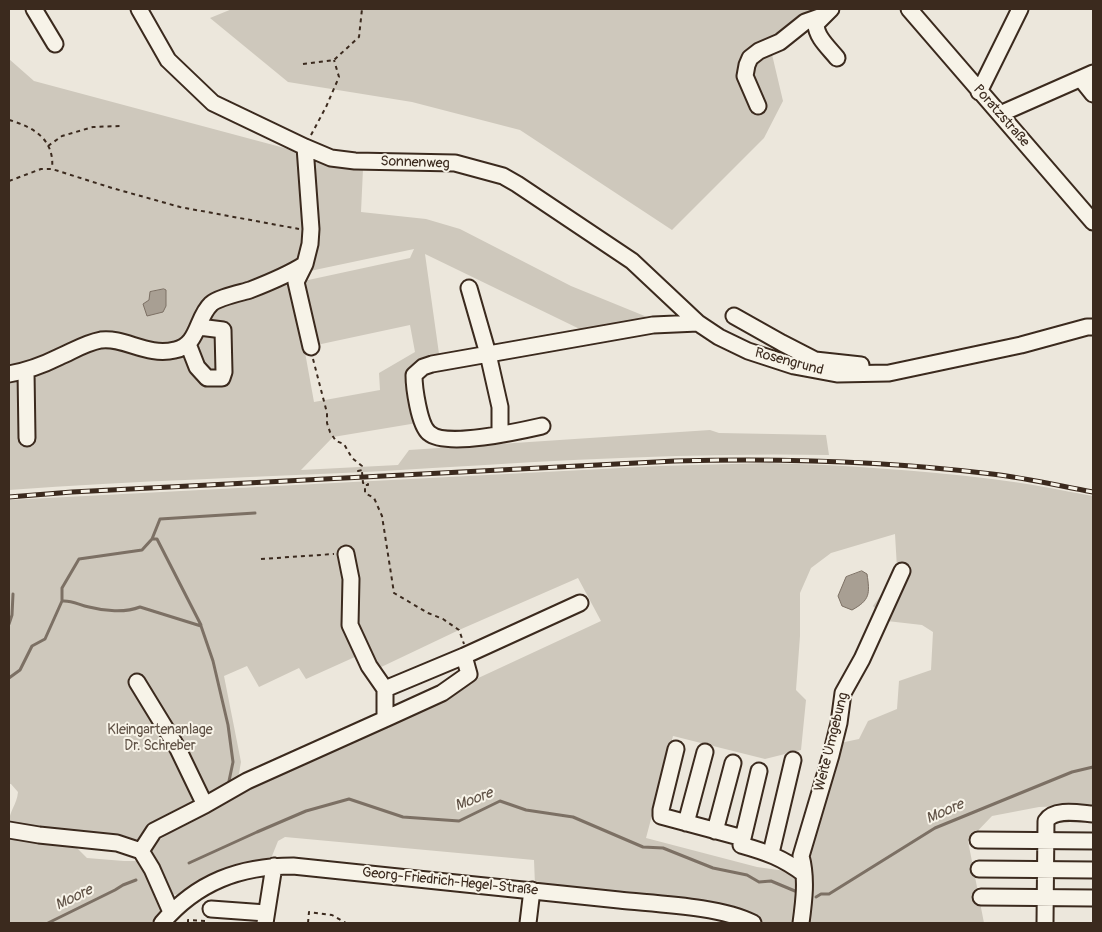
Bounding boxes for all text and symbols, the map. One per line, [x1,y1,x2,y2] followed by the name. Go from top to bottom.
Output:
[969,81,1033,151] street label: Poratzstraße
[380,153,450,173] street label: Sonnenweg
[753,345,825,379] street label: Rosengrund
[812,691,852,793] street label: Weite Umgebung
[107,722,213,754] park label: Kleingartenanlage Dr. Schreber
[452,785,496,815] water label: Moore
[923,796,967,828] water label: Moore
[361,864,539,900] street label: Georg-Friedrich-Hegel-Straße
[52,881,96,915] water label: Moore

